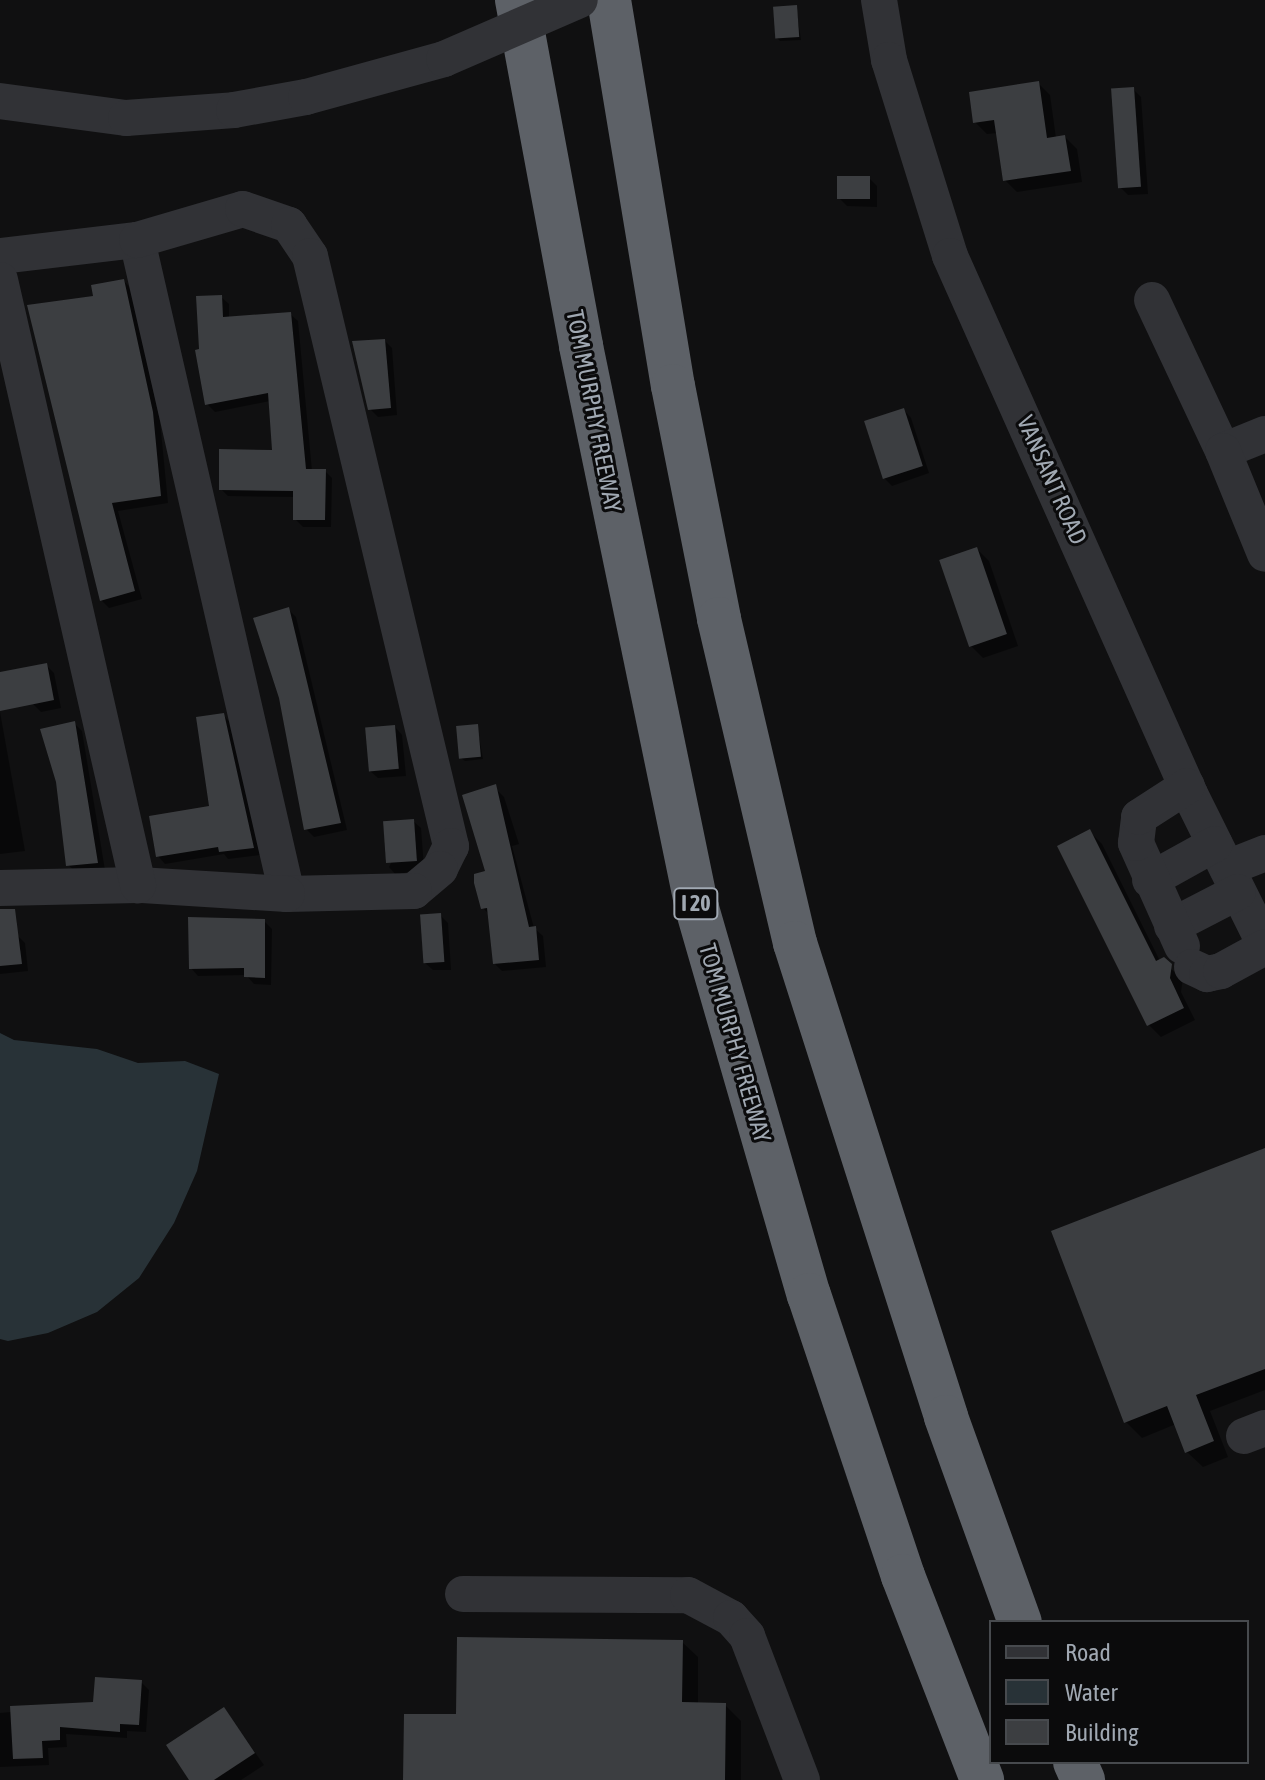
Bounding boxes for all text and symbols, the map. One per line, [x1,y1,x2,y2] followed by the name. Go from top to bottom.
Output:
[560,307,628,515] street label: TOM MURPHY FREEWAY
[1011,411,1093,549] street label: VANSANT ROAD
[672,886,720,922] road number: I 20
[693,940,777,1146] street label: TOM MURPHY FREEWAY
[989,1620,1249,1764] legend
[1065,1639,1111,1666] text: Road
[1065,1679,1118,1706] text: Water
[1065,1719,1138,1746] text: Building

